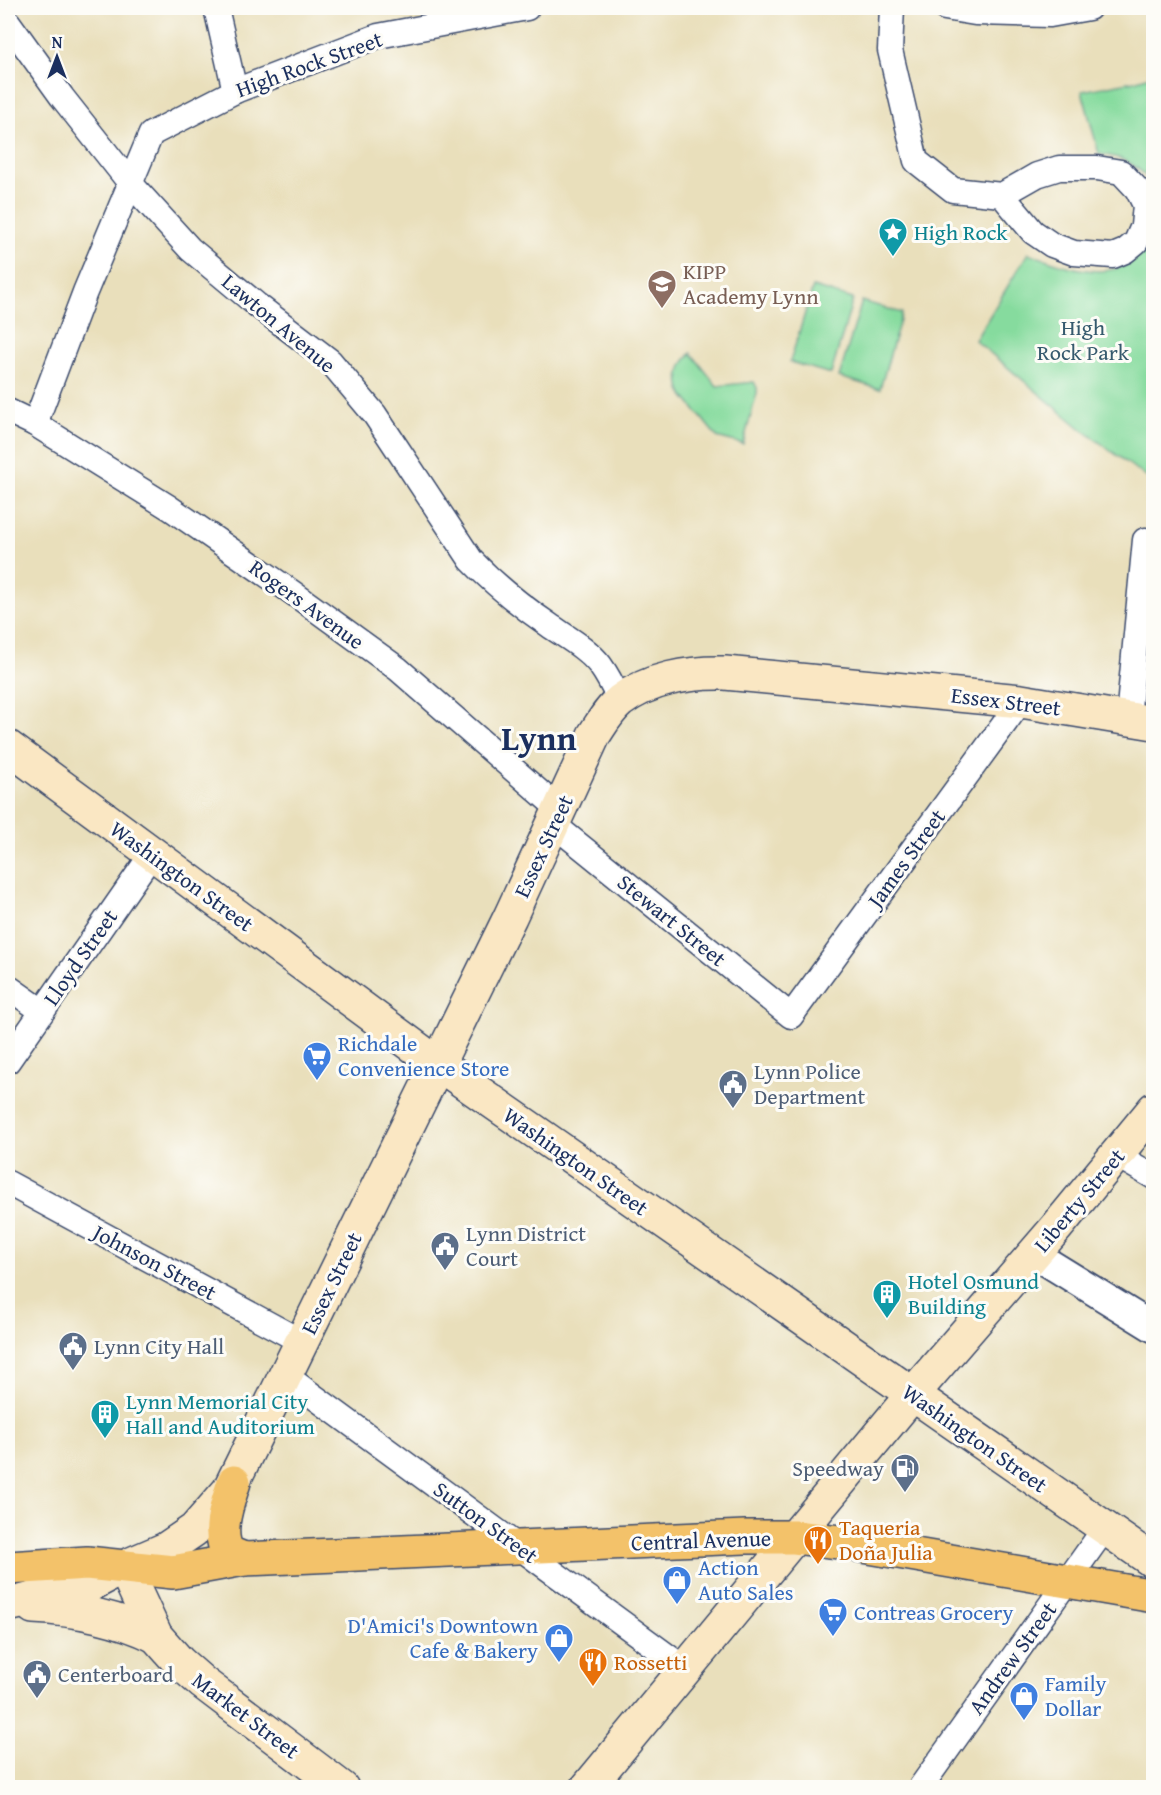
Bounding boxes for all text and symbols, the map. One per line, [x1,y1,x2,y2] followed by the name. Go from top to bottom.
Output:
[231,23,387,105] street label: High Rock Street
[27,27,87,87] north arrow
[52,30,63,54] text: N
[877,216,909,258] place icon: High Rock
[914,216,1008,248] place label: High Rock
[683,255,819,312] place label: KIPP Academy Lynn
[215,266,343,380] street label: Lawton Avenue
[646,268,678,310] school or university icon: KIPP Academy Lynn
[1037,311,1130,368] park label: High Rock Park
[243,551,371,657] street label: Rogers Avenue
[949,678,1063,724] street label: Essex Street
[501,713,577,762] district label: Lynn
[505,789,581,903] street label: Essex Street
[858,802,953,916] street label: James Street
[104,813,261,939] street label: Washington Street
[611,866,733,974] street label: Stewart Street
[35,902,125,1012] street label: Lloyd Street
[338,1027,509,1084] place label: Richdale Convenience Store
[301,1040,333,1082] supermarket icon: Richdale Convenience Store
[754,1055,865,1112] place label: Lynn Police Department
[717,1068,749,1110] public building icon: Lynn Police Department
[497,1099,655,1223] street label: Washington Street
[1026,1141,1132,1259] street label: Liberty Street
[85,1215,223,1308] street label: Johnson Street
[466,1217,586,1274] place label: Lynn District Court
[292,1226,370,1340] street label: Essex Street
[429,1230,461,1272] public building icon: Lynn District Court
[908,1265,1039,1322] place label: Hotel Osmund Building
[871,1278,903,1320] building icon: Hotel Osmund Building
[57,1330,89,1372] public building icon: Lynn City Hall
[94,1330,224,1362] place label: Lynn City Hall
[896,1376,1054,1500] street label: Washington Street
[126,1385,315,1442] place label: Lynn Memorial City Hall and Auditorium
[89,1398,121,1440] building icon: Lynn Memorial City Hall and Auditorium
[792,1452,884,1484] place label: Speedway
[889,1452,921,1494] fuel station icon: Speedway
[427,1473,545,1571] street label: Sutton Street
[839,1511,933,1568] place label: Taqueria Doña Julia
[630,1522,772,1558] street label: Central Avenue
[802,1524,834,1566] restaurant icon: Taqueria Doña Julia
[698,1551,793,1608] place label: Action Auto Sales
[661,1564,693,1606] shop icon: Action Auto Sales
[960,1595,1064,1721] street label: Andrew Street
[817,1596,849,1638] supermarket icon: Contreas Grocery
[854,1596,1013,1628] place label: Contreas Grocery
[347,1609,539,1666] place label: D'Amici's Downtown Cafe & Bakery
[543,1622,575,1664] shop icon: D'Amici's Downtown Cafe & Bakery
[577,1646,609,1688] restaurant icon: Rossetti
[614,1646,687,1678] place label: Rossetti
[21,1658,53,1700] public building icon: Centerboard
[58,1658,174,1690] place label: Centerboard
[186,1664,306,1766] street label: Market Street
[1045,1667,1107,1724] place label: Family Dollar
[1008,1680,1040,1722] shop icon: Family Dollar

